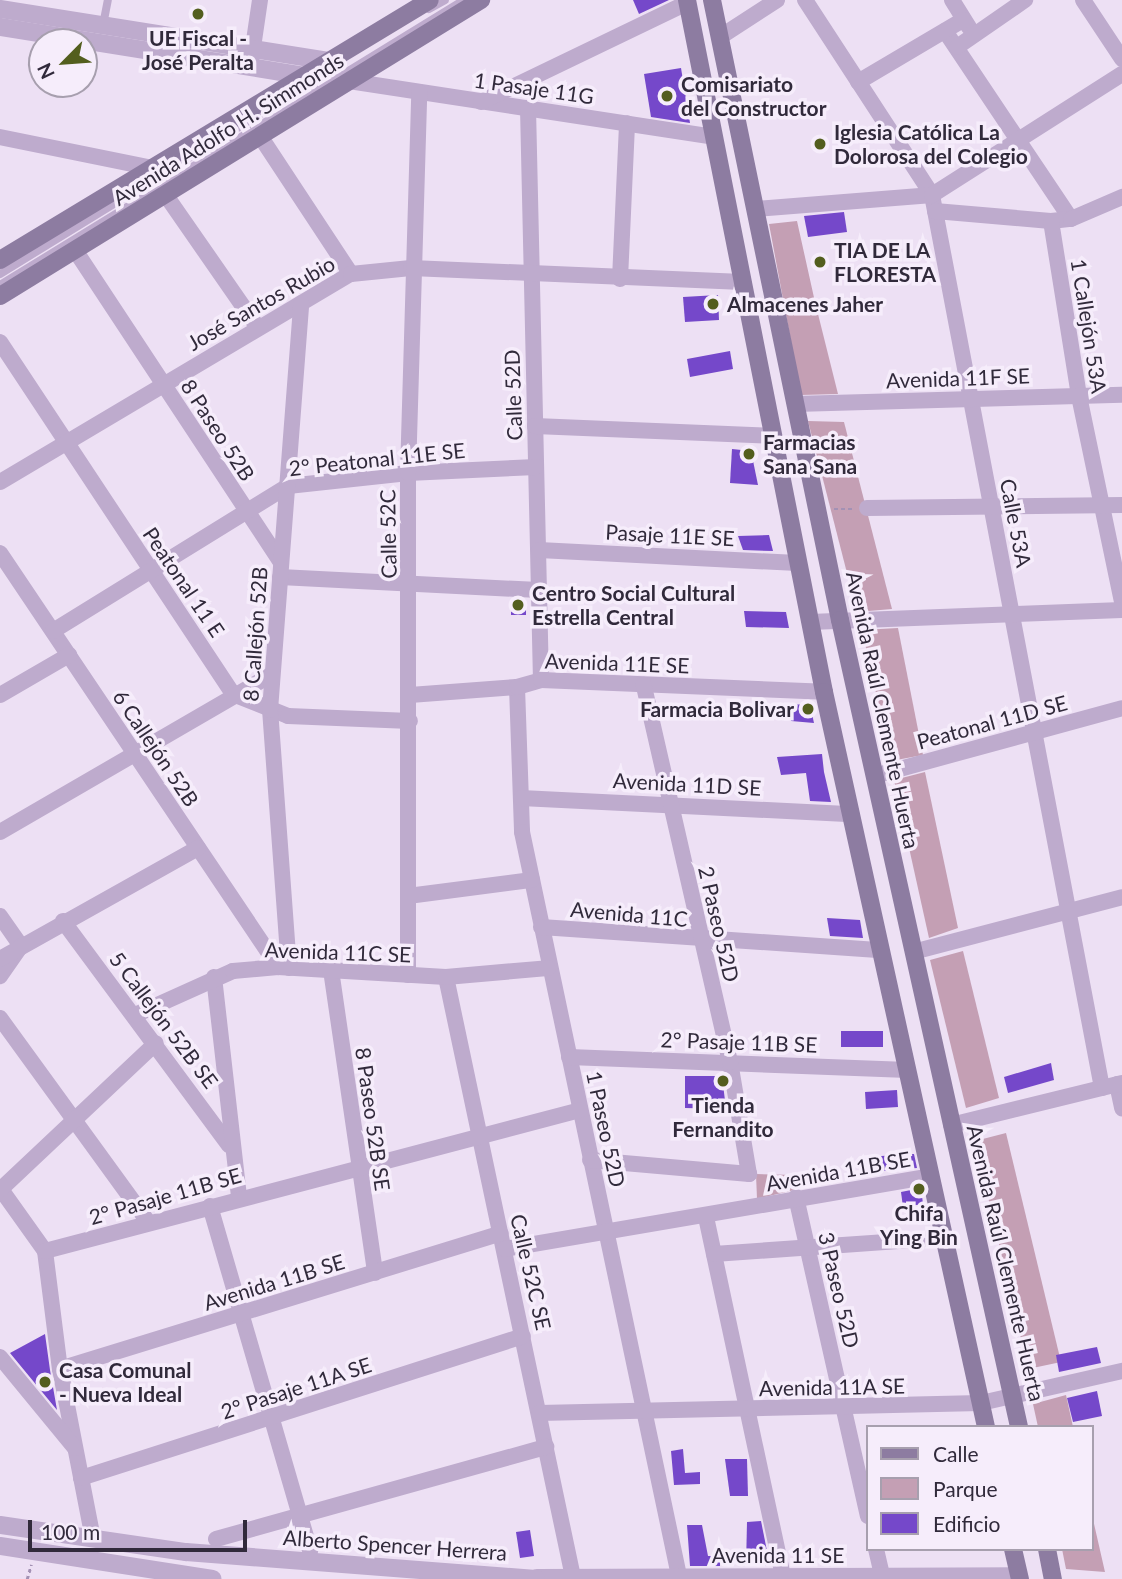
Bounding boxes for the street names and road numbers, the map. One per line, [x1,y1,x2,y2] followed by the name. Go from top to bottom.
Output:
[108,47,348,211] street label: Avenida Adolfo H. Simmonds
[472,67,596,109] street label: 1 Pasaje 11G
[183,251,339,355] street label: José Santos Rubio
[1066,257,1112,395] street label: 1 Callejón 53A
[499,349,527,441] street label: Calle 52D
[885,363,1031,393] street label: Avenida 11F SE
[176,375,260,485] street label: 8 Paseo 52B
[288,437,466,481] street label: 2° Peatonal 11E SE
[995,477,1037,569] street label: Calle 53A
[375,489,401,579] street label: Calle 52C
[605,519,735,551] street label: Pasaje 11E SE
[138,522,230,642] street label: Peatonal 11 E
[238,566,272,702] street label: 8 Callejón 52B
[841,569,925,851] street label: Avenida Raúl Clemente Huerta
[544,648,690,678] street label: Avenida 11E SE
[108,685,204,811] street label: 6 Callejón 52B
[914,690,1070,754] street label: Peatonal 11D SE
[612,768,762,800] street label: Avenida 11D SE
[693,864,745,984] street label: 2 Paseo 52D
[569,896,689,932] street label: Avenida 11C
[264,937,412,967] street label: Avenida 11C SE
[105,947,223,1093] street label: 5 Callejón 52B SE
[660,1027,818,1057] street label: 2° Pasaje 11B SE
[350,1046,396,1192] street label: 8 Paseo 52B SE
[581,1069,631,1189] street label: 1 Paseo 52D
[962,1122,1050,1404] street label: Avenida Raúl Clemente Huerta
[764,1146,912,1196] street label: Avenida 11B SE
[86,1162,244,1230] street label: 2° Pasaje 11B SE
[505,1212,557,1332] street label: Calle 52C SE
[813,1230,865,1350] street label: 3 Paseo 52D
[200,1249,348,1315] street label: Avenida 11B SE
[217,1352,375,1424] street label: 2° Pasaje 11A SE
[758,1373,906,1401] street label: Avenida 11A SE
[282,1525,508,1565] street label: Alberto Spencer Herrera
[712,1542,844,1568] street label: Avenida 11 SE

